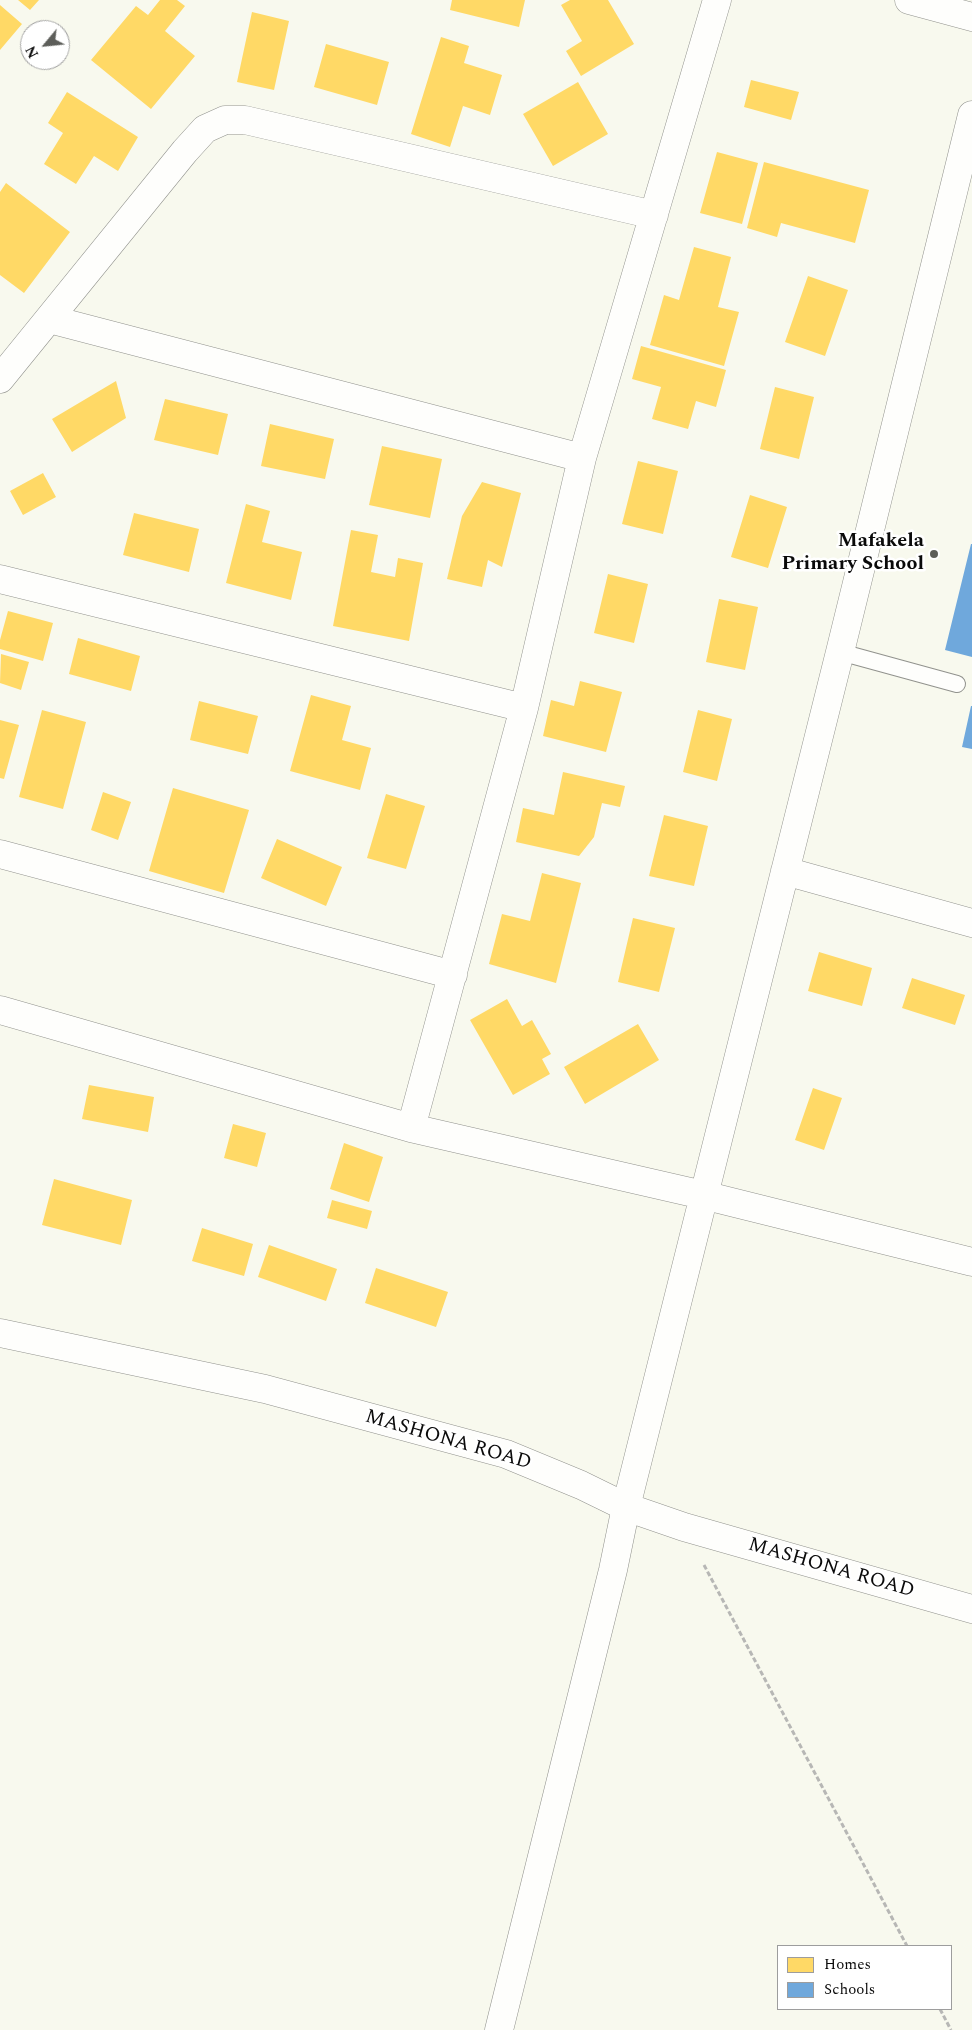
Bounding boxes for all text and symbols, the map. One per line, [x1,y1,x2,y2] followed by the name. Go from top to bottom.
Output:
[20,20,70,70] north arrow
[20,42,44,62] text: N
[781,530,924,577] place label: Mafakela Primary School
[928,548,940,560] marker: Mafakela Primary School
[362,1406,534,1476] street label: MASHONA ROAD
[745,1534,917,1604] street label: MASHONA ROAD
[777,1945,952,2010] legend
[824,1953,871,1976] text: Homes
[824,1978,875,2001] text: Schools

